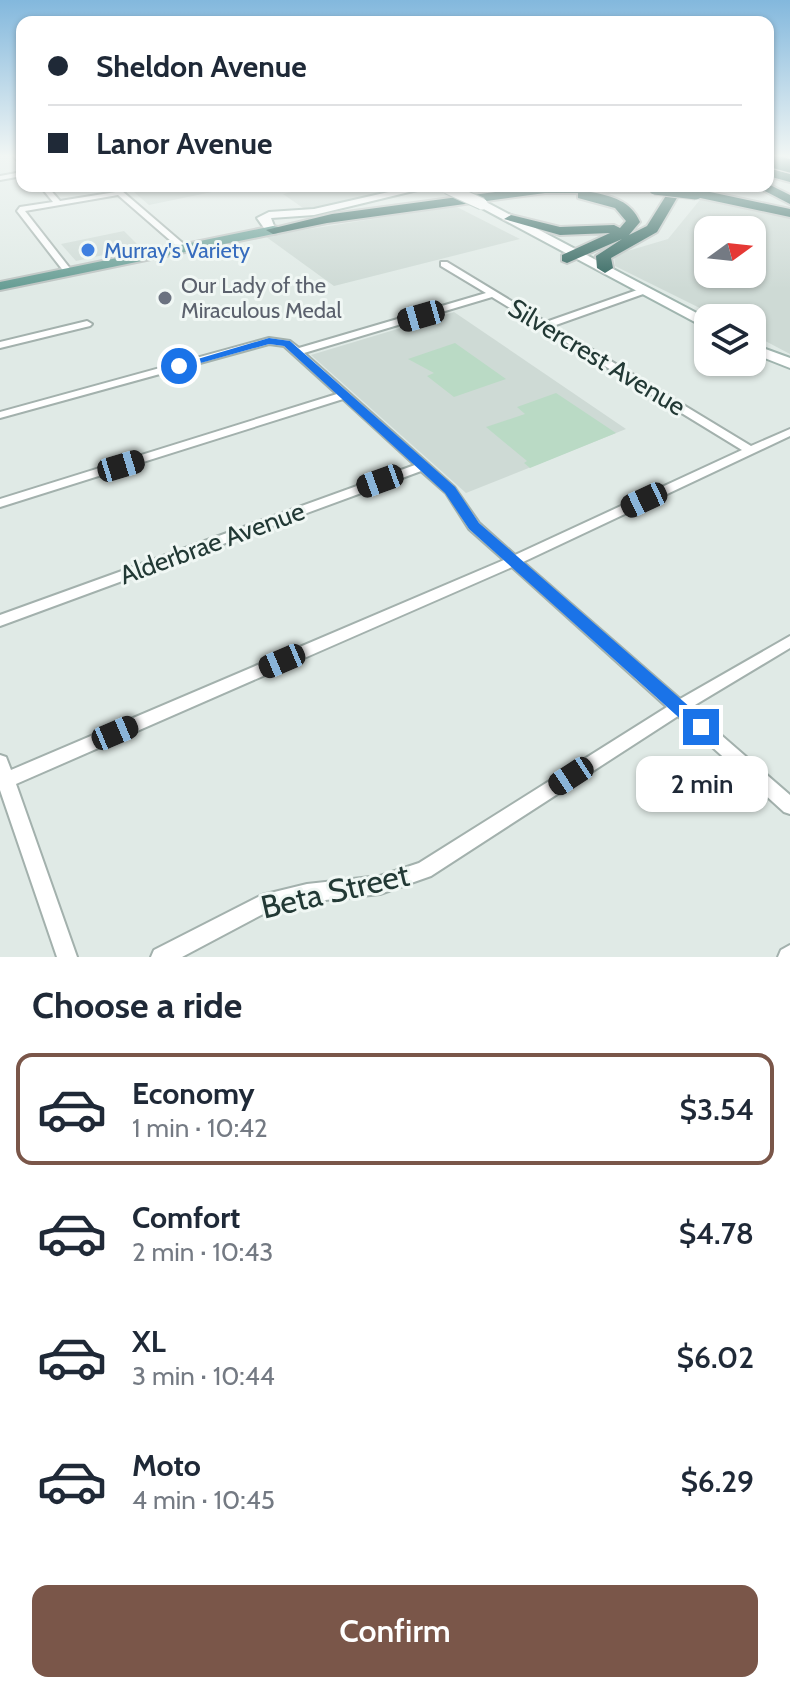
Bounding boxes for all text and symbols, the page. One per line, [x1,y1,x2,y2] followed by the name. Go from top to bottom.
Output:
[96,48,307,85] text: Sheldon Avenue
[96,125,272,162] text: Lanor Avenue
[694,216,766,288] north arrow
[694,216,766,376] map controls
[104,237,250,264] place label: Murray's Variety
[79,241,97,259] marker: Murray's Variety
[181,272,343,324] place label: Our Lady of the Miraculous Medal
[156,289,174,307] marker: Our Lady of the Miraculous Medal
[503,292,691,422] street label: Silvercrest Avenue
[395,298,447,334] car
[694,304,766,376] button: layers
[161,348,197,384] route start
[95,448,147,484] car
[353,462,407,500] car
[617,479,671,521] car
[115,495,309,591] street label: Alderbrae Avenue
[255,641,309,681] car
[683,709,719,745] route end
[88,713,142,753] car
[544,753,598,799] car
[635,755,767,811] callout: 2 min
[671,768,733,800] text: 2 min
[257,854,413,927] street label: Beta Street
[32,983,242,1027] text: Choose a ride
[36,1073,108,1145] icon: car
[132,1075,255,1112] text: Economy
[680,1091,754,1128] text: $3.54
[132,1112,268,1144] text: 1 min · 10:42
[36,1197,108,1269] icon: car
[132,1199,240,1236] text: Comfort
[679,1215,754,1252] text: $4.78
[132,1236,273,1268] text: 2 min · 10:43
[36,1321,108,1393] icon: car
[132,1323,166,1360] text: XL
[677,1339,754,1376] text: $6.02
[132,1360,275,1392] text: 3 min · 10:44
[36,1445,108,1517] icon: car
[132,1447,201,1484] text: Moto
[680,1463,754,1500] text: $6.29
[132,1484,275,1516] text: 4 min · 10:45
[32,1585,758,1677] button: Confirm

